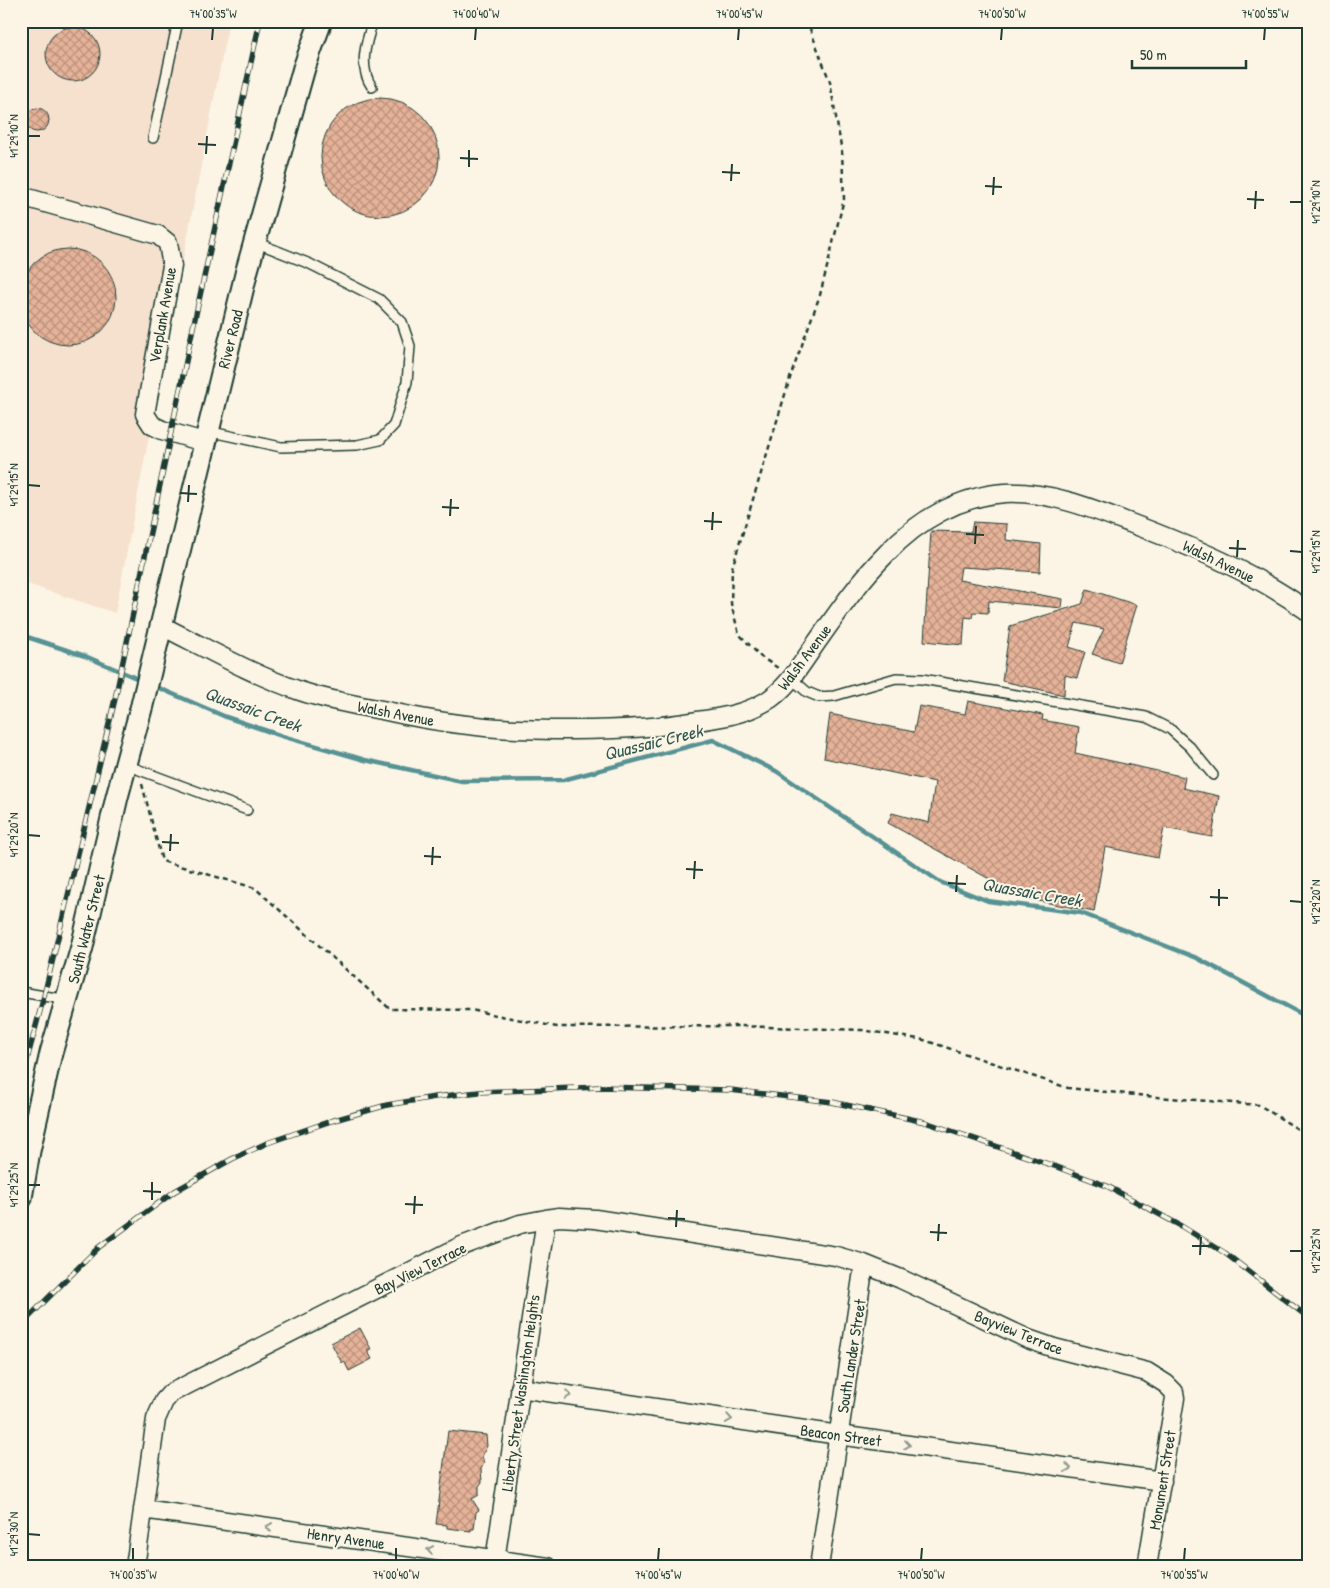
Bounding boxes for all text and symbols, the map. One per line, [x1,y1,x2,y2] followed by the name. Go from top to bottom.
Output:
[189,5,237,22] text: 74°00'35"W
[453,5,500,22] text: 74°00'40"W
[716,5,763,22] text: 74°00'45"W
[978,5,1026,22] text: 74°00'50"W
[1241,5,1289,22] text: 74°00'55"W
[1132,38,1246,70] scale bar
[1140,44,1167,65] text: 50 m
[5,114,22,158] text: 41°29'10"N
[1307,180,1324,224] text: 41°29'10"N
[143,265,181,365] street label: Verplank Avenue
[212,307,248,371] street label: River Road
[5,463,22,507] text: 41°29'15"N
[1307,530,1324,574] text: 41°29'15"N
[1179,534,1259,588] street label: Walsh Avenue
[772,619,836,695] street label: Walsh Avenue
[201,680,306,738] water label: Quassaic Creek
[356,695,437,731] street label: Walsh Avenue
[601,717,706,766] water label: Quassaic Creek
[5,813,22,857] text: 41°29'20"N
[980,871,1085,913] water label: Quassaic Creek
[62,872,110,986] street label: South Water Street
[1307,880,1324,924] text: 41°29'20"N
[5,1163,22,1207] text: 41°29'25"N
[1307,1229,1324,1273] text: 41°29'25"N
[370,1236,470,1300] street label: Bay View Terrace
[495,1293,545,1493] street label: Liberty Street Washington Heights
[831,1297,871,1415] street label: South Lander Street
[971,1304,1067,1360] street label: Bayview Terrace
[565,1389,573,1400] one-way arrow
[725,1413,733,1424] one-way arrow
[799,1418,883,1452] street label: Beacon Street
[1143,1428,1181,1531] street label: Monument Street
[904,1439,912,1450] one-way arrow
[1064,1462,1073,1472] one-way arrow
[5,1512,22,1556] text: 41°29'30"N
[306,1522,387,1554] street label: Henry Avenue
[265,1523,274,1533] one-way arrow
[426,1545,434,1556] one-way arrow
[109,1566,157,1583] text: 74°00'35"W
[373,1566,420,1583] text: 74°00'40"W
[635,1566,682,1583] text: 74°00'45"W
[897,1566,945,1583] text: 74°00'50"W
[1160,1566,1208,1583] text: 74°00'55"W

